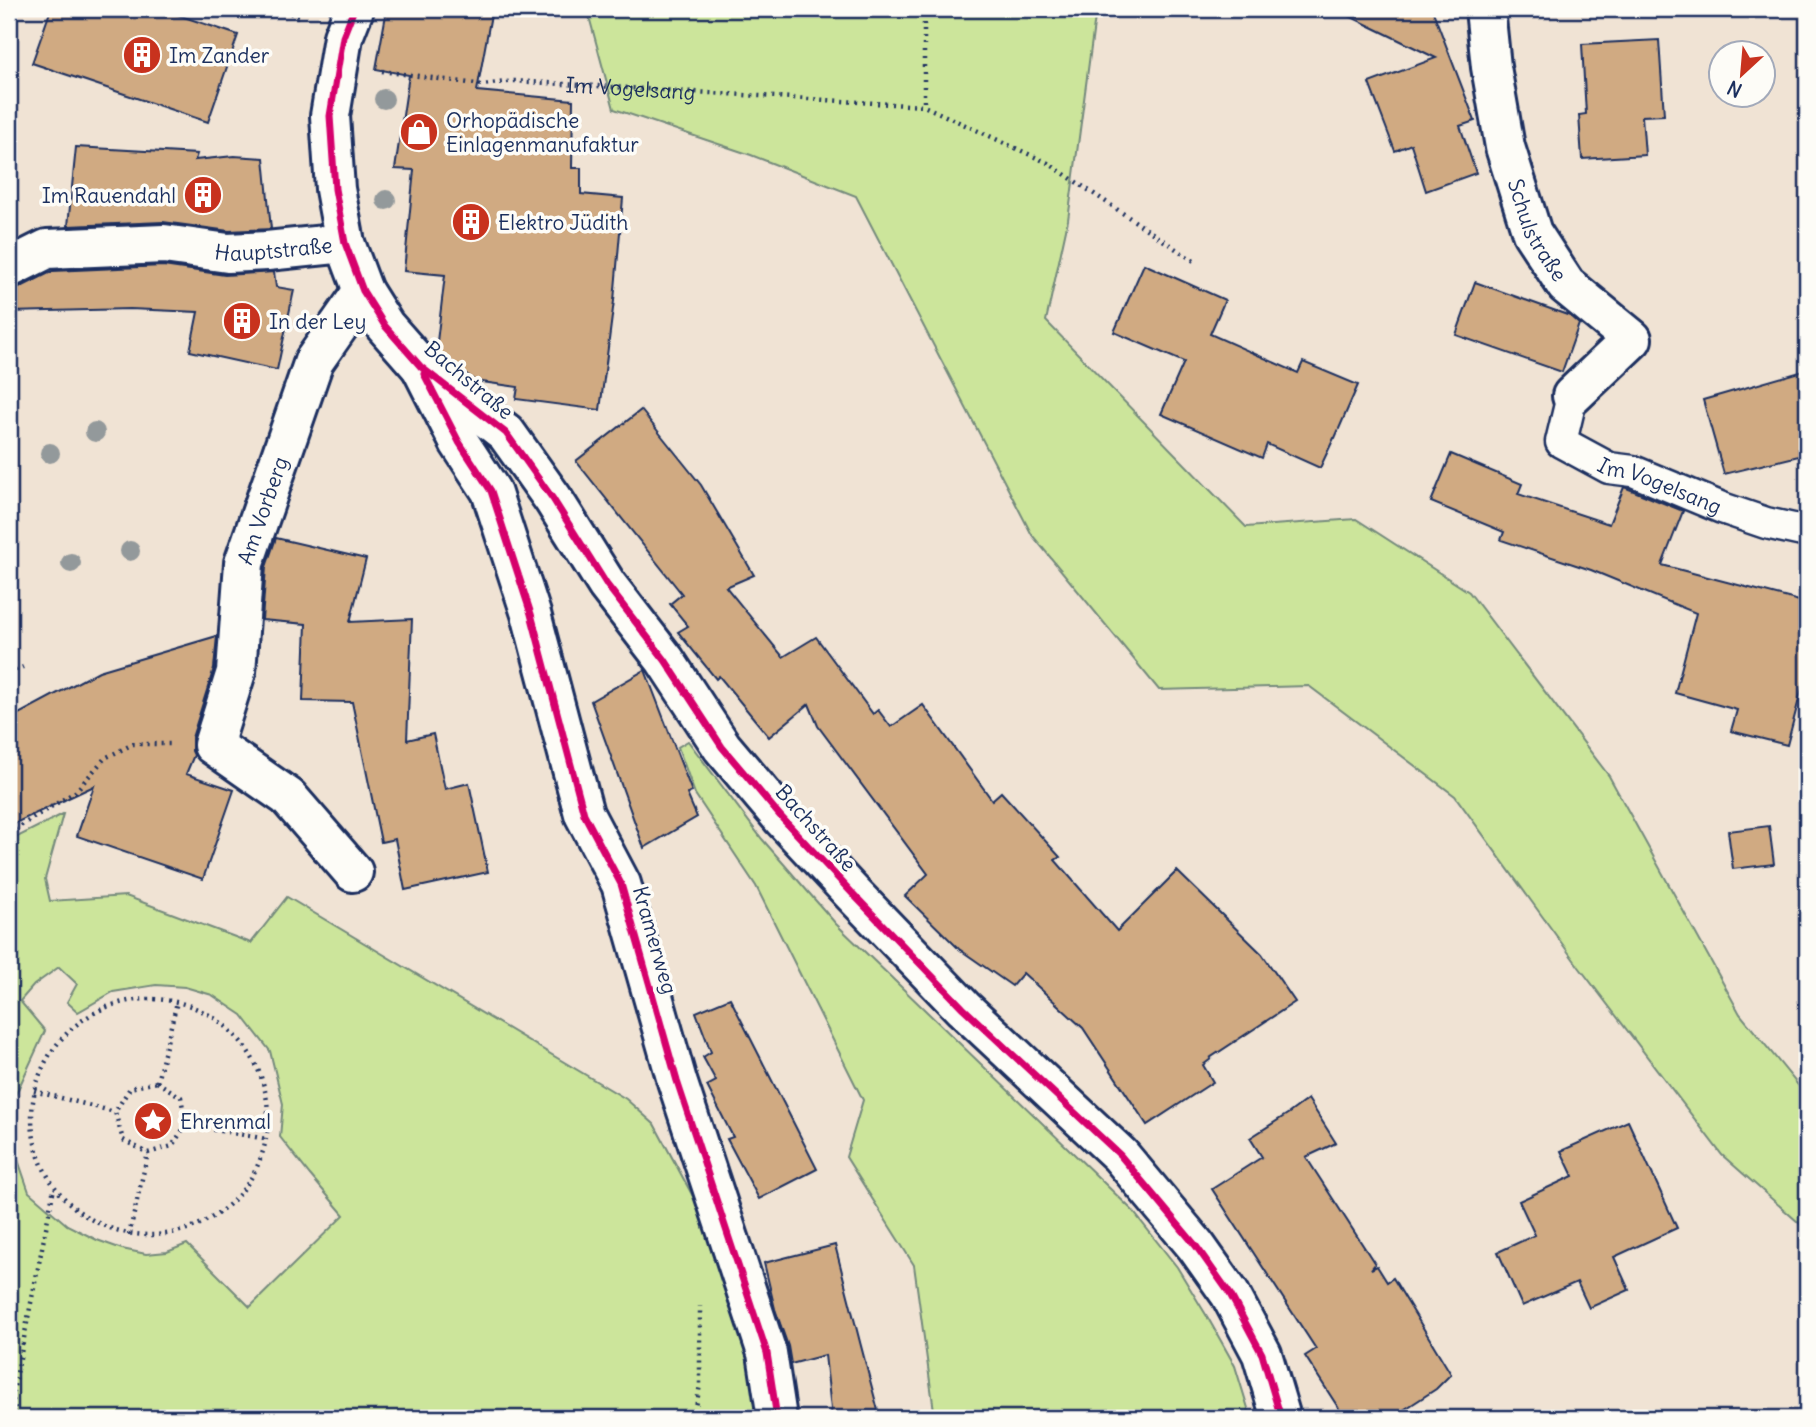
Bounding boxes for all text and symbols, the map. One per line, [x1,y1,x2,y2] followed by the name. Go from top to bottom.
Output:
[121,34,163,76] building icon: Im Zander
[1708,38,1778,108] north arrow
[169,42,270,69] place label: Im Zander
[565,71,696,106] street label: Im Vogelsang
[1723,76,1746,103] text: N
[446,107,639,158] place label: Orhopädische Einlagenmanufaktur
[398,111,440,153] shop icon: Orhopädische Einlagenmanufaktur
[182,174,224,216] building icon: Im Rauendahl
[1502,175,1573,286] street label: Schulstraße
[42,182,176,209] place label: Im Rauendahl
[450,201,492,243] building icon: Elektro Jüdith
[498,209,628,236] place label: Elektro Jüdith
[213,231,334,267] street label: Hauptstraße
[221,300,263,342] building icon: In der Ley
[269,308,366,335] place label: In der Ley
[419,335,519,425] street label: Bachstraße
[1593,451,1726,520] street label: Im Vogelsang
[231,453,293,568] street label: Am Vorberg
[770,779,862,877] street label: Bachstraße
[627,883,683,997] street label: Kramerweg
[132,1100,174,1142] place icon: Ehrenmal
[180,1108,271,1135] place label: Ehrenmal

